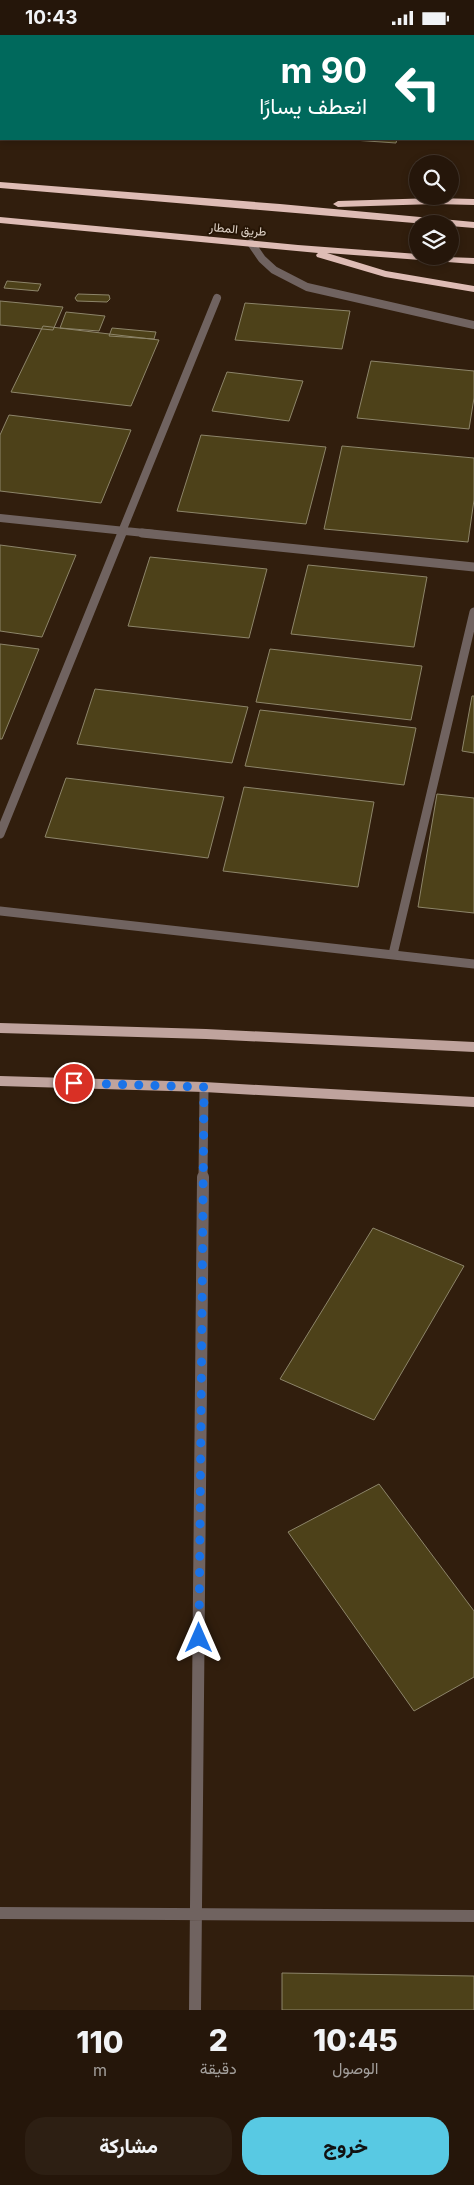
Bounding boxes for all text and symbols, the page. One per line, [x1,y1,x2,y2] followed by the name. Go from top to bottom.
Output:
[25,6,77,29] text: 10:43
[280,49,367,91] text: 90 m
[385,55,450,120] icon: left
[259,93,367,119] text: انعطف يسارًا
[409,155,459,265] map controls
[409,155,459,205] button: search
[409,215,459,265] button: layers
[208,219,267,240] street label: طريق المطار
[53,1062,95,1104] pin
[60,1069,88,1097] icon: arrive
[172,1611,224,1663] position arrow
[209,2022,228,2058] text: 2
[313,2022,398,2058] text: 10:45
[76,2024,124,2060] text: 110
[200,2058,237,2078] text: دقيقة
[332,2058,378,2078] text: الوصول
[93,2060,107,2080] text: m
[25,2117,232,2175] button: مشاركة
[242,2117,449,2175] button: خروج

